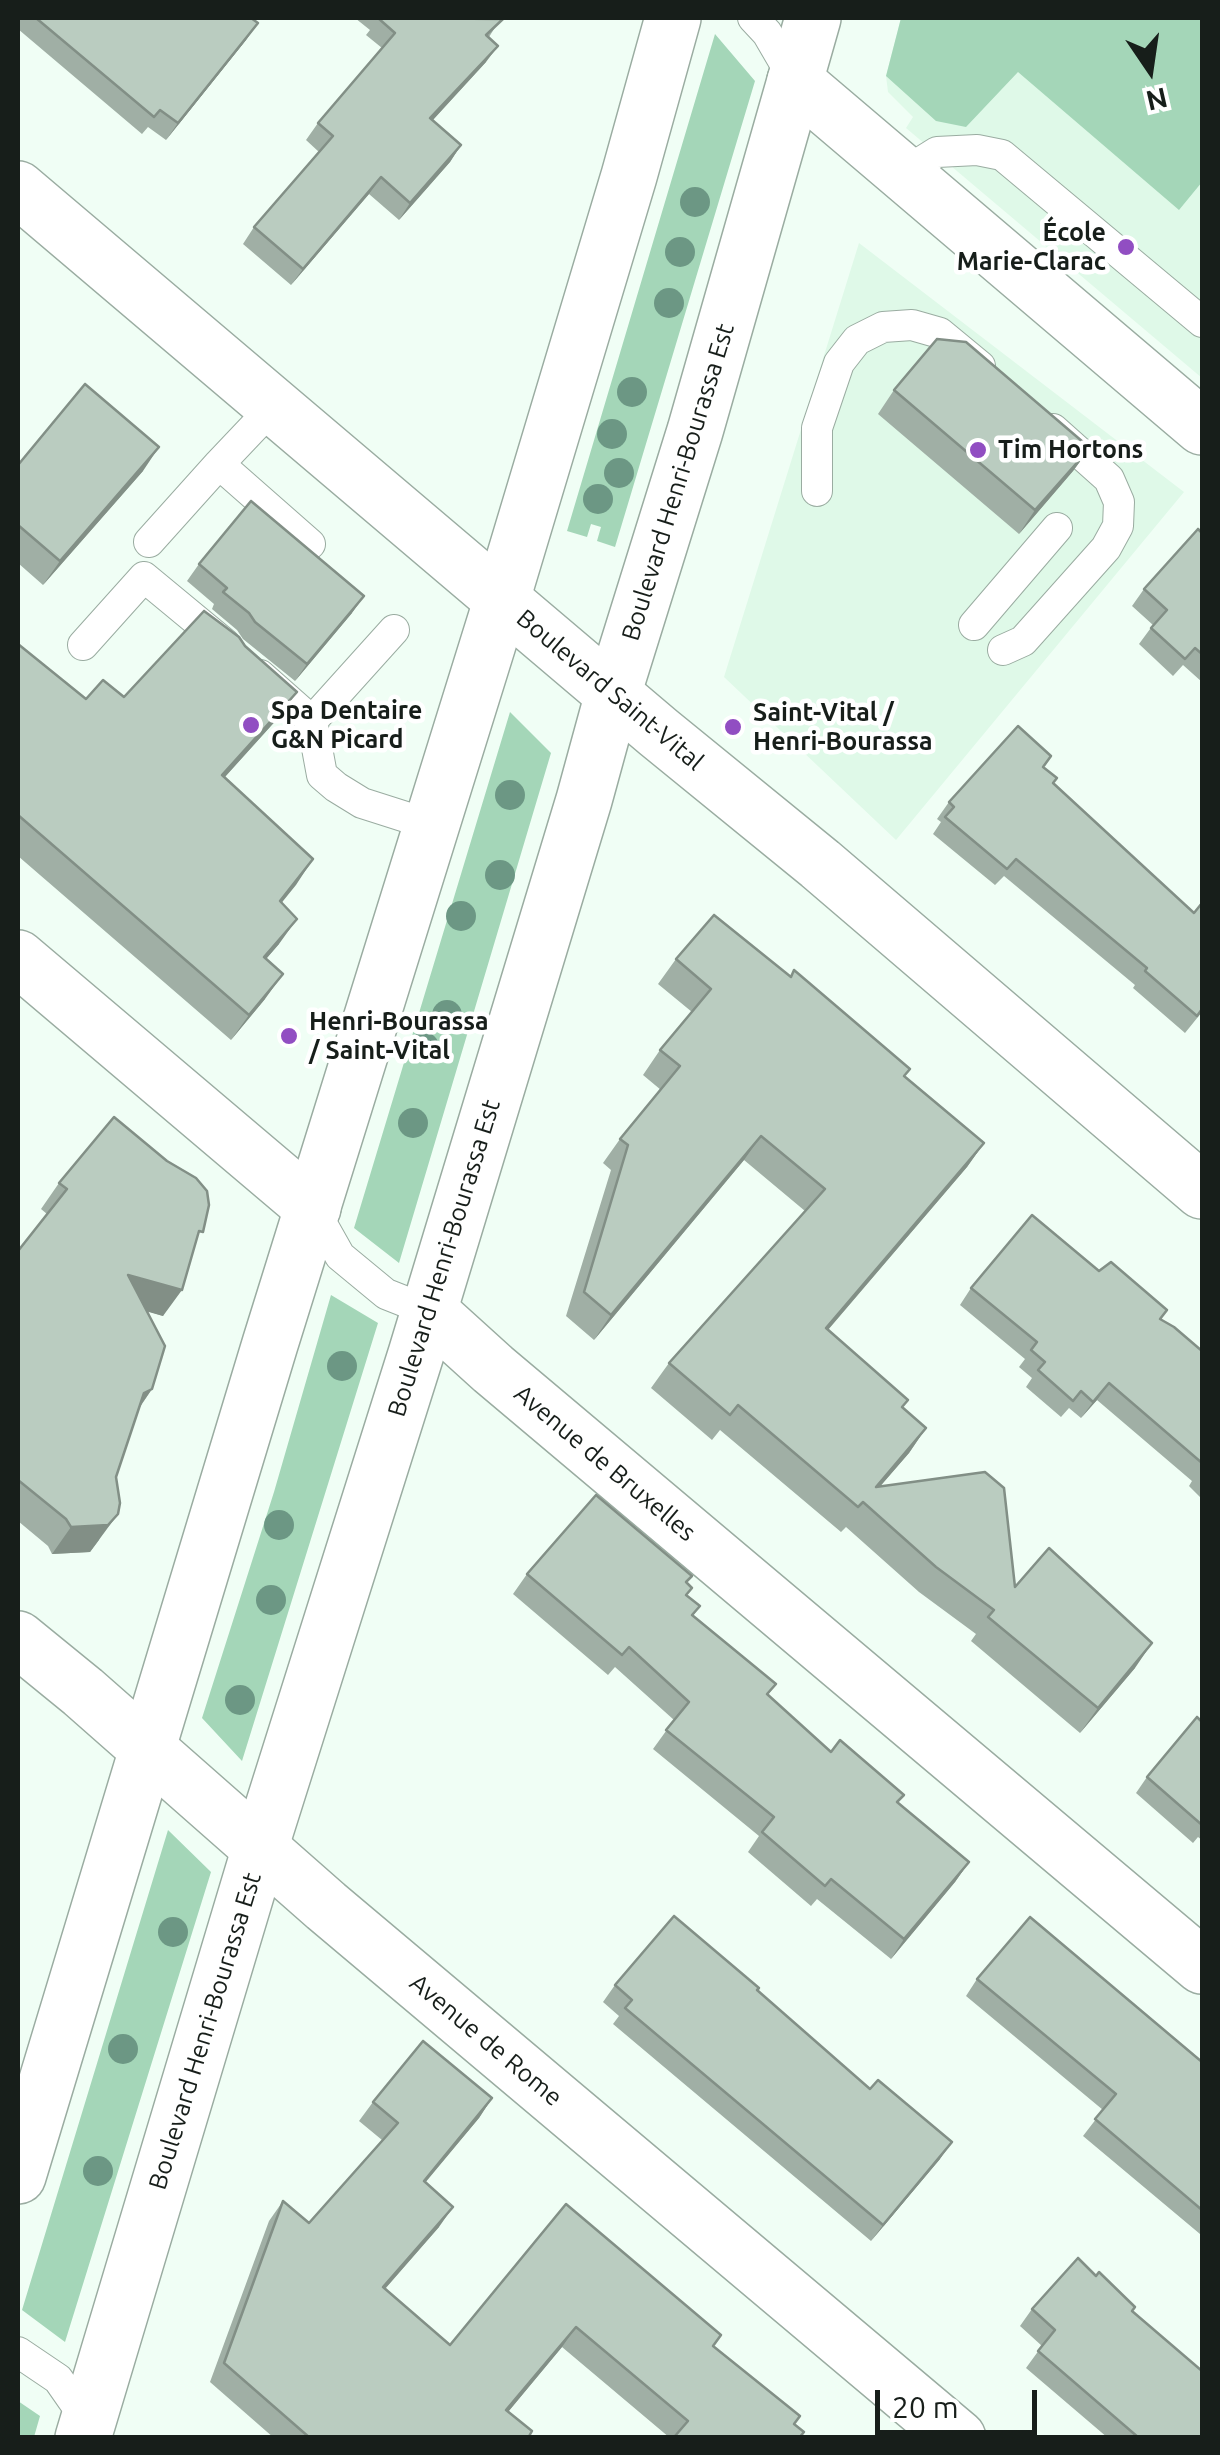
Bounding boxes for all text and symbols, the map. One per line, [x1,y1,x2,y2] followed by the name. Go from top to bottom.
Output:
[1100,20,1200,120] north arrow
[1143,82,1171,117] text: N
[957,218,1106,277] place label: École Marie-Clarac
[1115,236,1137,258] marker: École Marie-Clarac
[615,320,741,644] street label: Boulevard Henri-Bourassa Est
[998,435,1143,465] place label: Tim Hortons
[967,439,989,461] marker: Tim Hortons
[511,603,709,777] street label: Boulevard Saint-Vital
[271,696,422,755] place label: Spa Dentaire G&N Picard
[753,698,933,757] place label: Saint-Vital / Henri-Bourassa
[240,714,262,736] marker: Spa Dentaire G&N Picard
[722,716,744,738] marker: Saint-Vital / Henri-Bourassa
[309,1007,489,1066] place label: Henri-Bourassa / Saint-Vital
[278,1025,300,1047] marker: Henri-Bourassa / Saint-Vital
[381,1096,507,1420] street label: Boulevard Henri-Bourassa Est
[508,1378,702,1548] street label: Avenue de Bruxelles
[142,1869,268,2193] street label: Boulevard Henri-Bourassa Est
[404,1968,568,2112] street label: Avenue de Rome
[880,2370,1042,2432] scale bar
[892,2390,959,2424] text: 20 m

